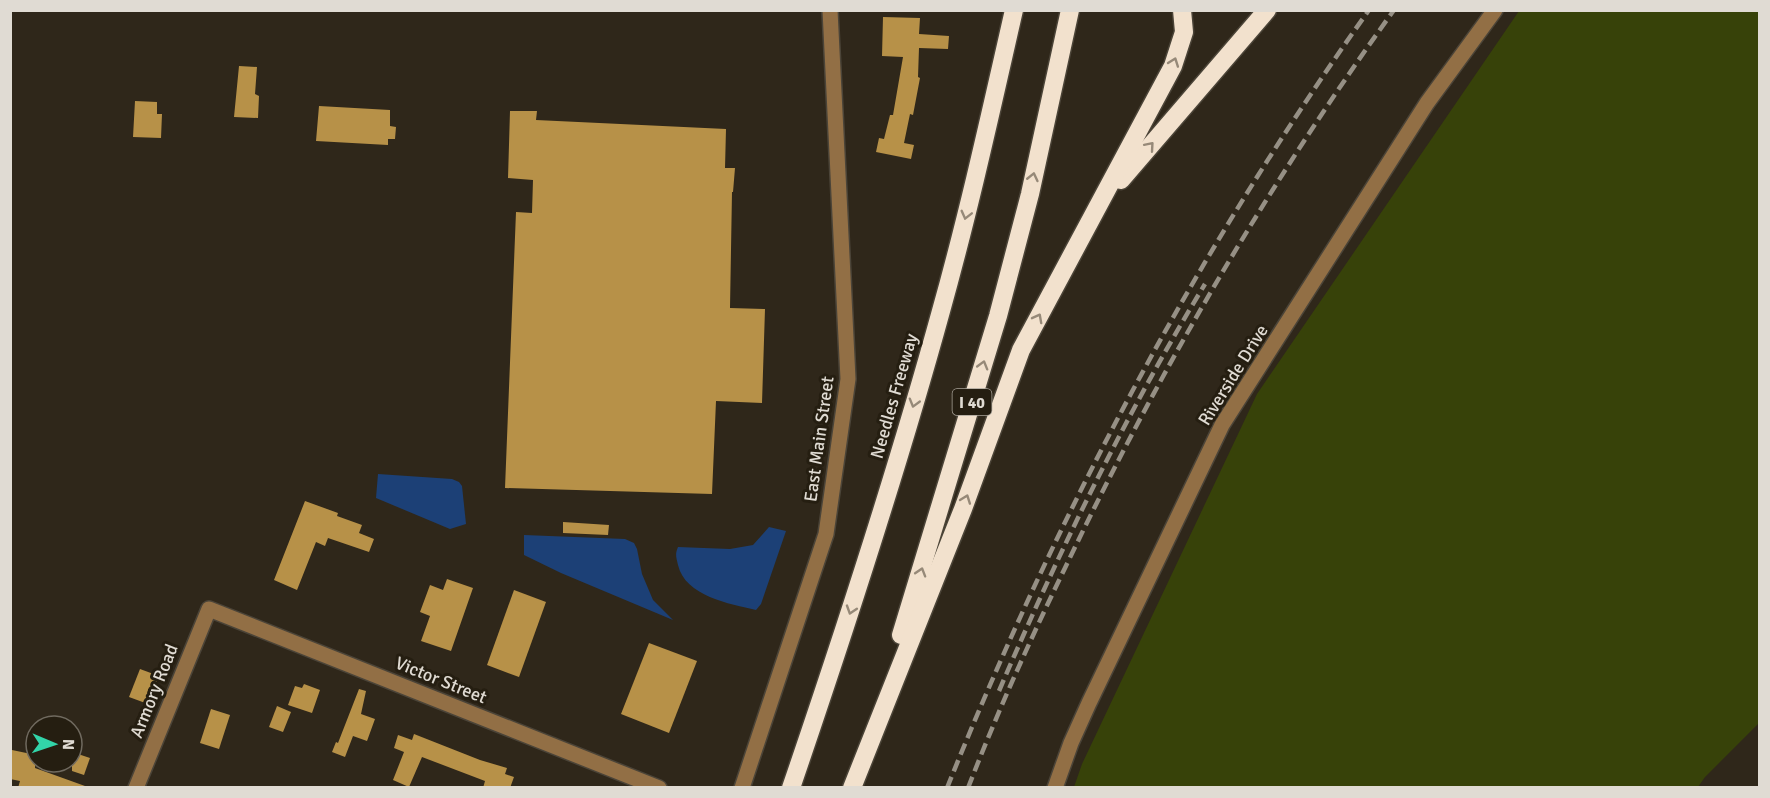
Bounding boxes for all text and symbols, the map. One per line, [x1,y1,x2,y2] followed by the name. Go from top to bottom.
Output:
[1167,57,1180,68] one-way arrow
[1143,142,1154,153] one-way arrow
[1026,172,1039,182] one-way arrow
[961,210,973,220] one-way arrow
[1031,314,1042,324] one-way arrow
[1193,321,1273,429] street label: Riverside Drive
[866,330,923,461] street label: Needles Freeway
[976,360,988,371] one-way arrow
[799,375,839,503] street label: East Main Street
[952,389,992,415] road number: I 40
[909,397,921,408] one-way arrow
[959,494,972,505] one-way arrow
[914,567,926,578] one-way arrow
[845,604,858,615] one-way arrow
[125,641,183,741] street label: Armory Road
[392,652,490,708] street label: Victor Street
[24,714,84,774] north arrow
[58,739,78,750] text: N

